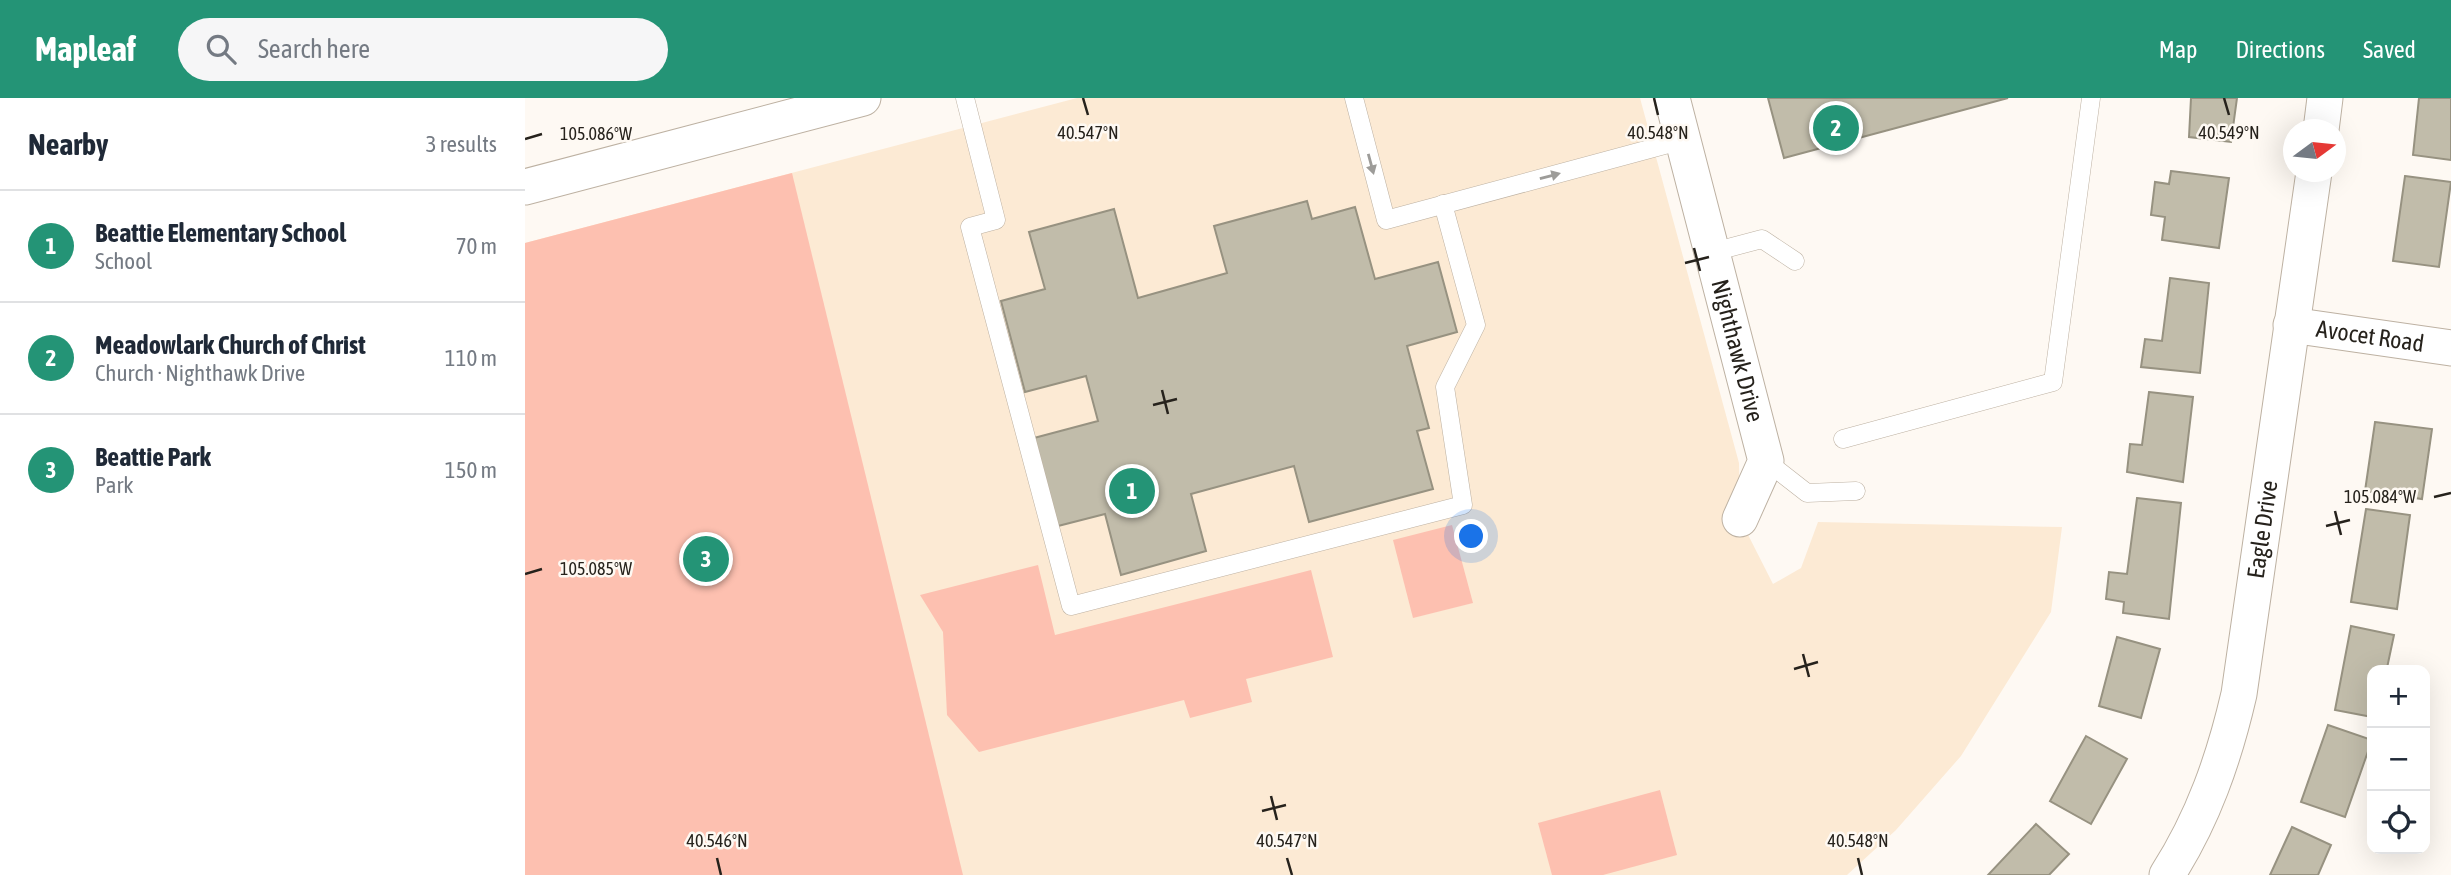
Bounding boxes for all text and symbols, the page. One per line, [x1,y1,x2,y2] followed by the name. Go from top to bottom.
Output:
[178,18,668,81] search box
[35,30,136,68] text: Mapleaf
[202,30,240,68] icon: search
[258,34,370,64] text: Search here
[2159,36,2197,63] text: Map
[2235,36,2325,63] text: Directions
[2363,36,2416,63] text: Saved
[1813,102,1859,154] pin: 2
[2283,119,2346,182] north arrow
[1057,122,1119,143] text: 40.547°N
[1627,122,1689,143] text: 40.548°N
[2198,122,2260,143] text: 40.549°N
[560,123,632,144] text: 105.086°W
[28,127,108,161] text: Nearby
[426,131,497,157] text: 3 results
[1366,153,1377,175] one-way arrow
[1539,170,1561,181] one-way arrow
[95,218,346,248] text: Beattie Elementary School
[46,233,56,259] text: 1
[456,233,497,259] text: 70 m
[95,248,152,274] text: School
[1707,276,1769,425] street label: Nighthawk Drive
[2315,315,2426,357] street label: Avocet Road
[95,330,366,360] text: Meadowlark Church of Christ
[46,345,56,371] text: 2
[445,345,497,371] text: 110 m
[95,360,305,386] text: Church · Nighthawk Drive
[95,442,211,472] text: Beattie Park
[46,457,56,483] text: 3
[445,457,497,483] text: 150 m
[1109,465,1155,517] pin: 1
[95,472,133,498] text: Park
[2242,479,2283,580] street label: Eagle Drive
[2344,486,2416,507] text: 105.084°W
[1454,519,1488,553] your location
[683,533,729,585] pin: 3
[560,558,632,579] text: 105.085°W
[2367,665,2430,854] map controls
[2367,665,2430,728] button: +
[2367,728,2430,791] button: −
[2367,791,2430,854] button: locate
[686,830,748,851] text: 40.546°N
[1256,830,1318,851] text: 40.547°N
[1827,830,1889,851] text: 40.548°N

